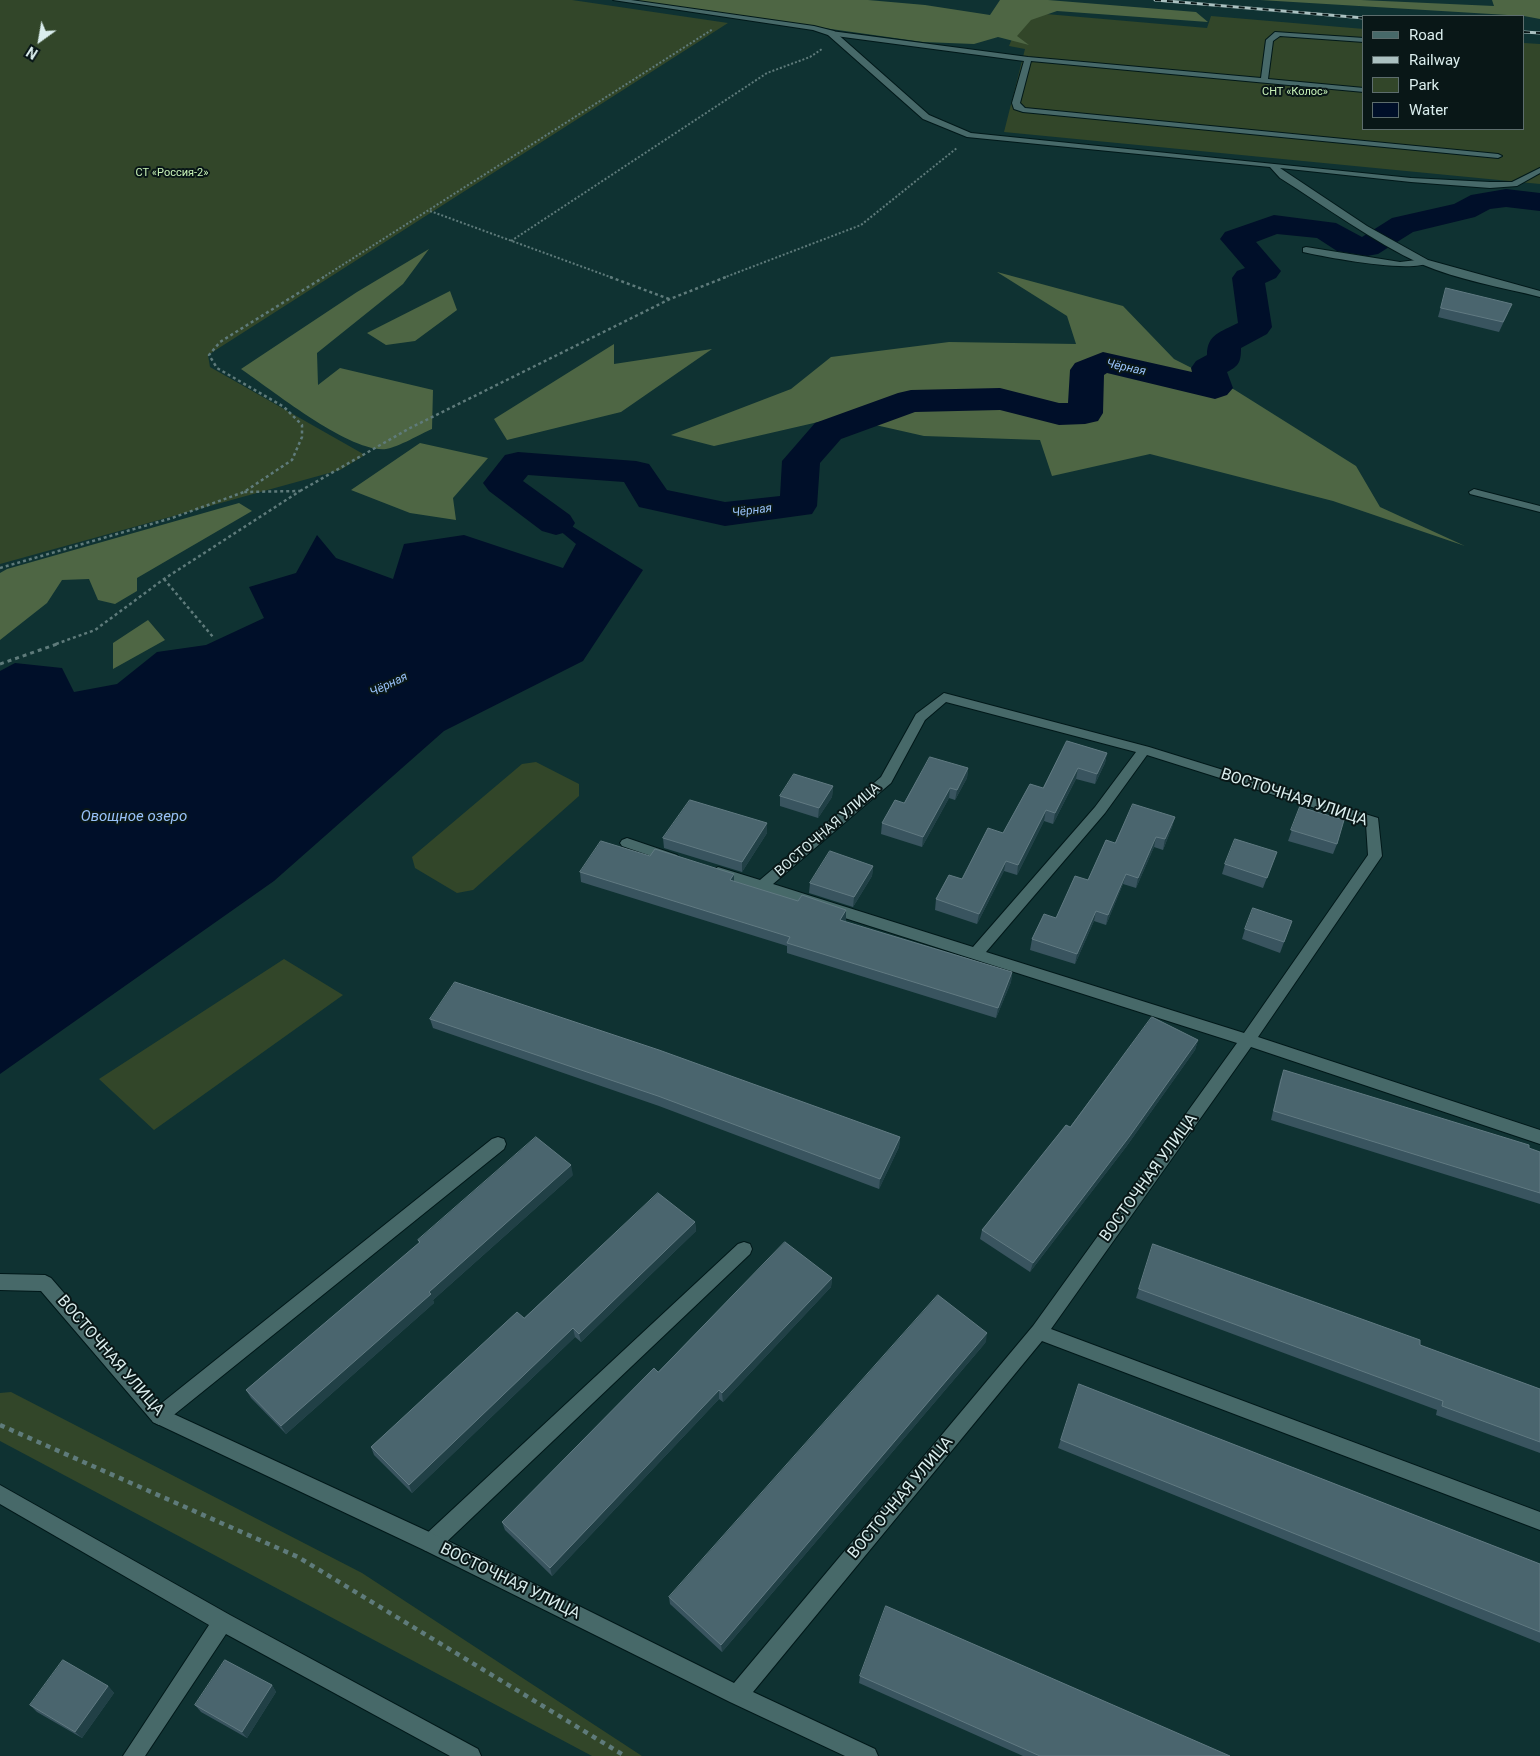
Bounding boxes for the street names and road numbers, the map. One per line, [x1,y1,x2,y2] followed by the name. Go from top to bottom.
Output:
[1218,765,1370,831] street label: ВОСТОЧНАЯ УЛИЦА
[772,780,884,880] street label: ВОСТОЧНАЯ УЛИЦА
[1096,1110,1202,1246] street label: ВОСТОЧНАЯ УЛИЦА
[52,1292,168,1420] street label: ВОСТОЧНАЯ УЛИЦА
[844,1433,958,1563] street label: ВОСТОЧНАЯ УЛИЦА
[437,1540,583,1624] street label: ВОСТОЧНАЯ УЛИЦА

